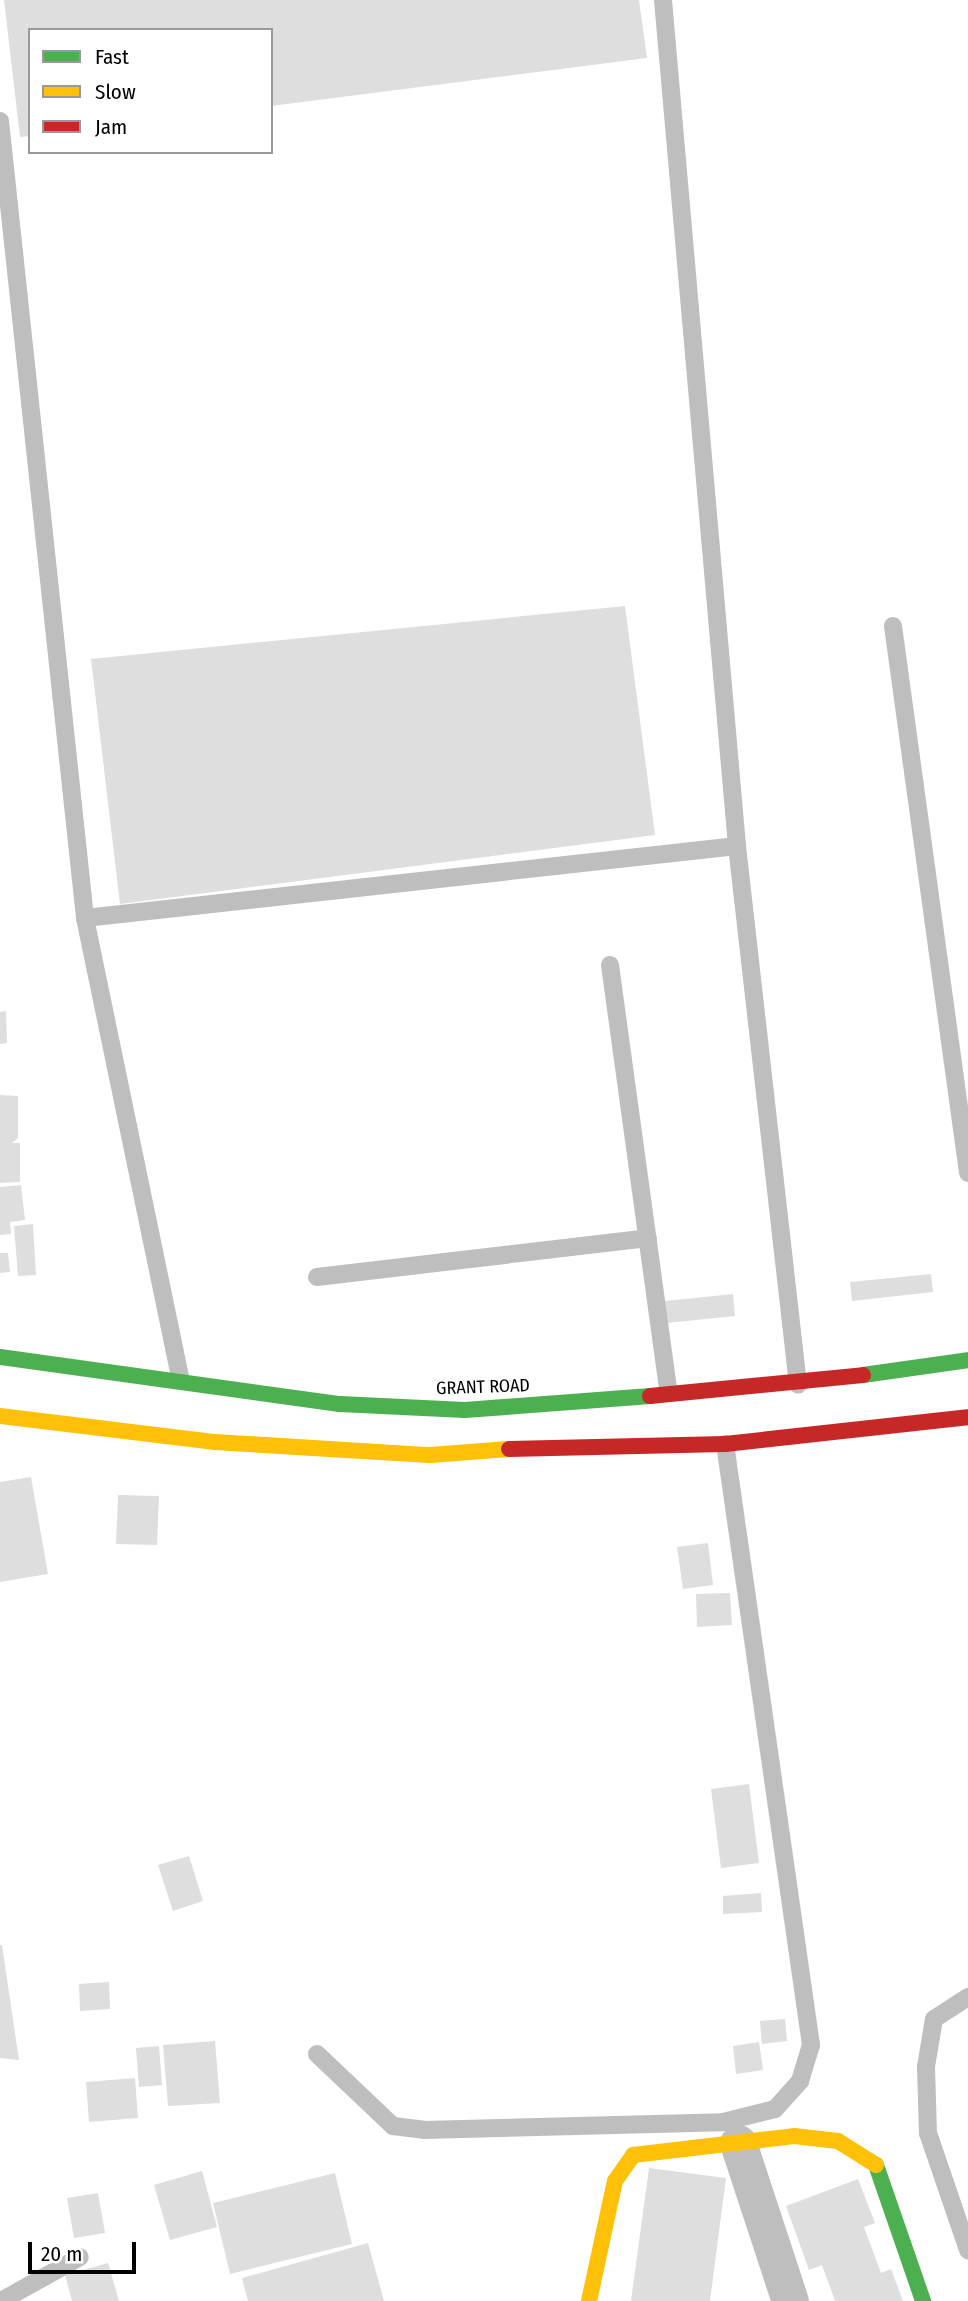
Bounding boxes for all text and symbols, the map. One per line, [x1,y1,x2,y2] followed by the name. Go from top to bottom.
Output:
[28,28,273,154] legend
[95,44,129,70] text: Fast
[95,79,136,105] text: Slow
[95,114,127,140] text: Jam
[436,1375,530,1399] street label: GRANT ROAD
[32,2228,140,2272] scale bar
[41,2241,82,2267] text: 20 m

